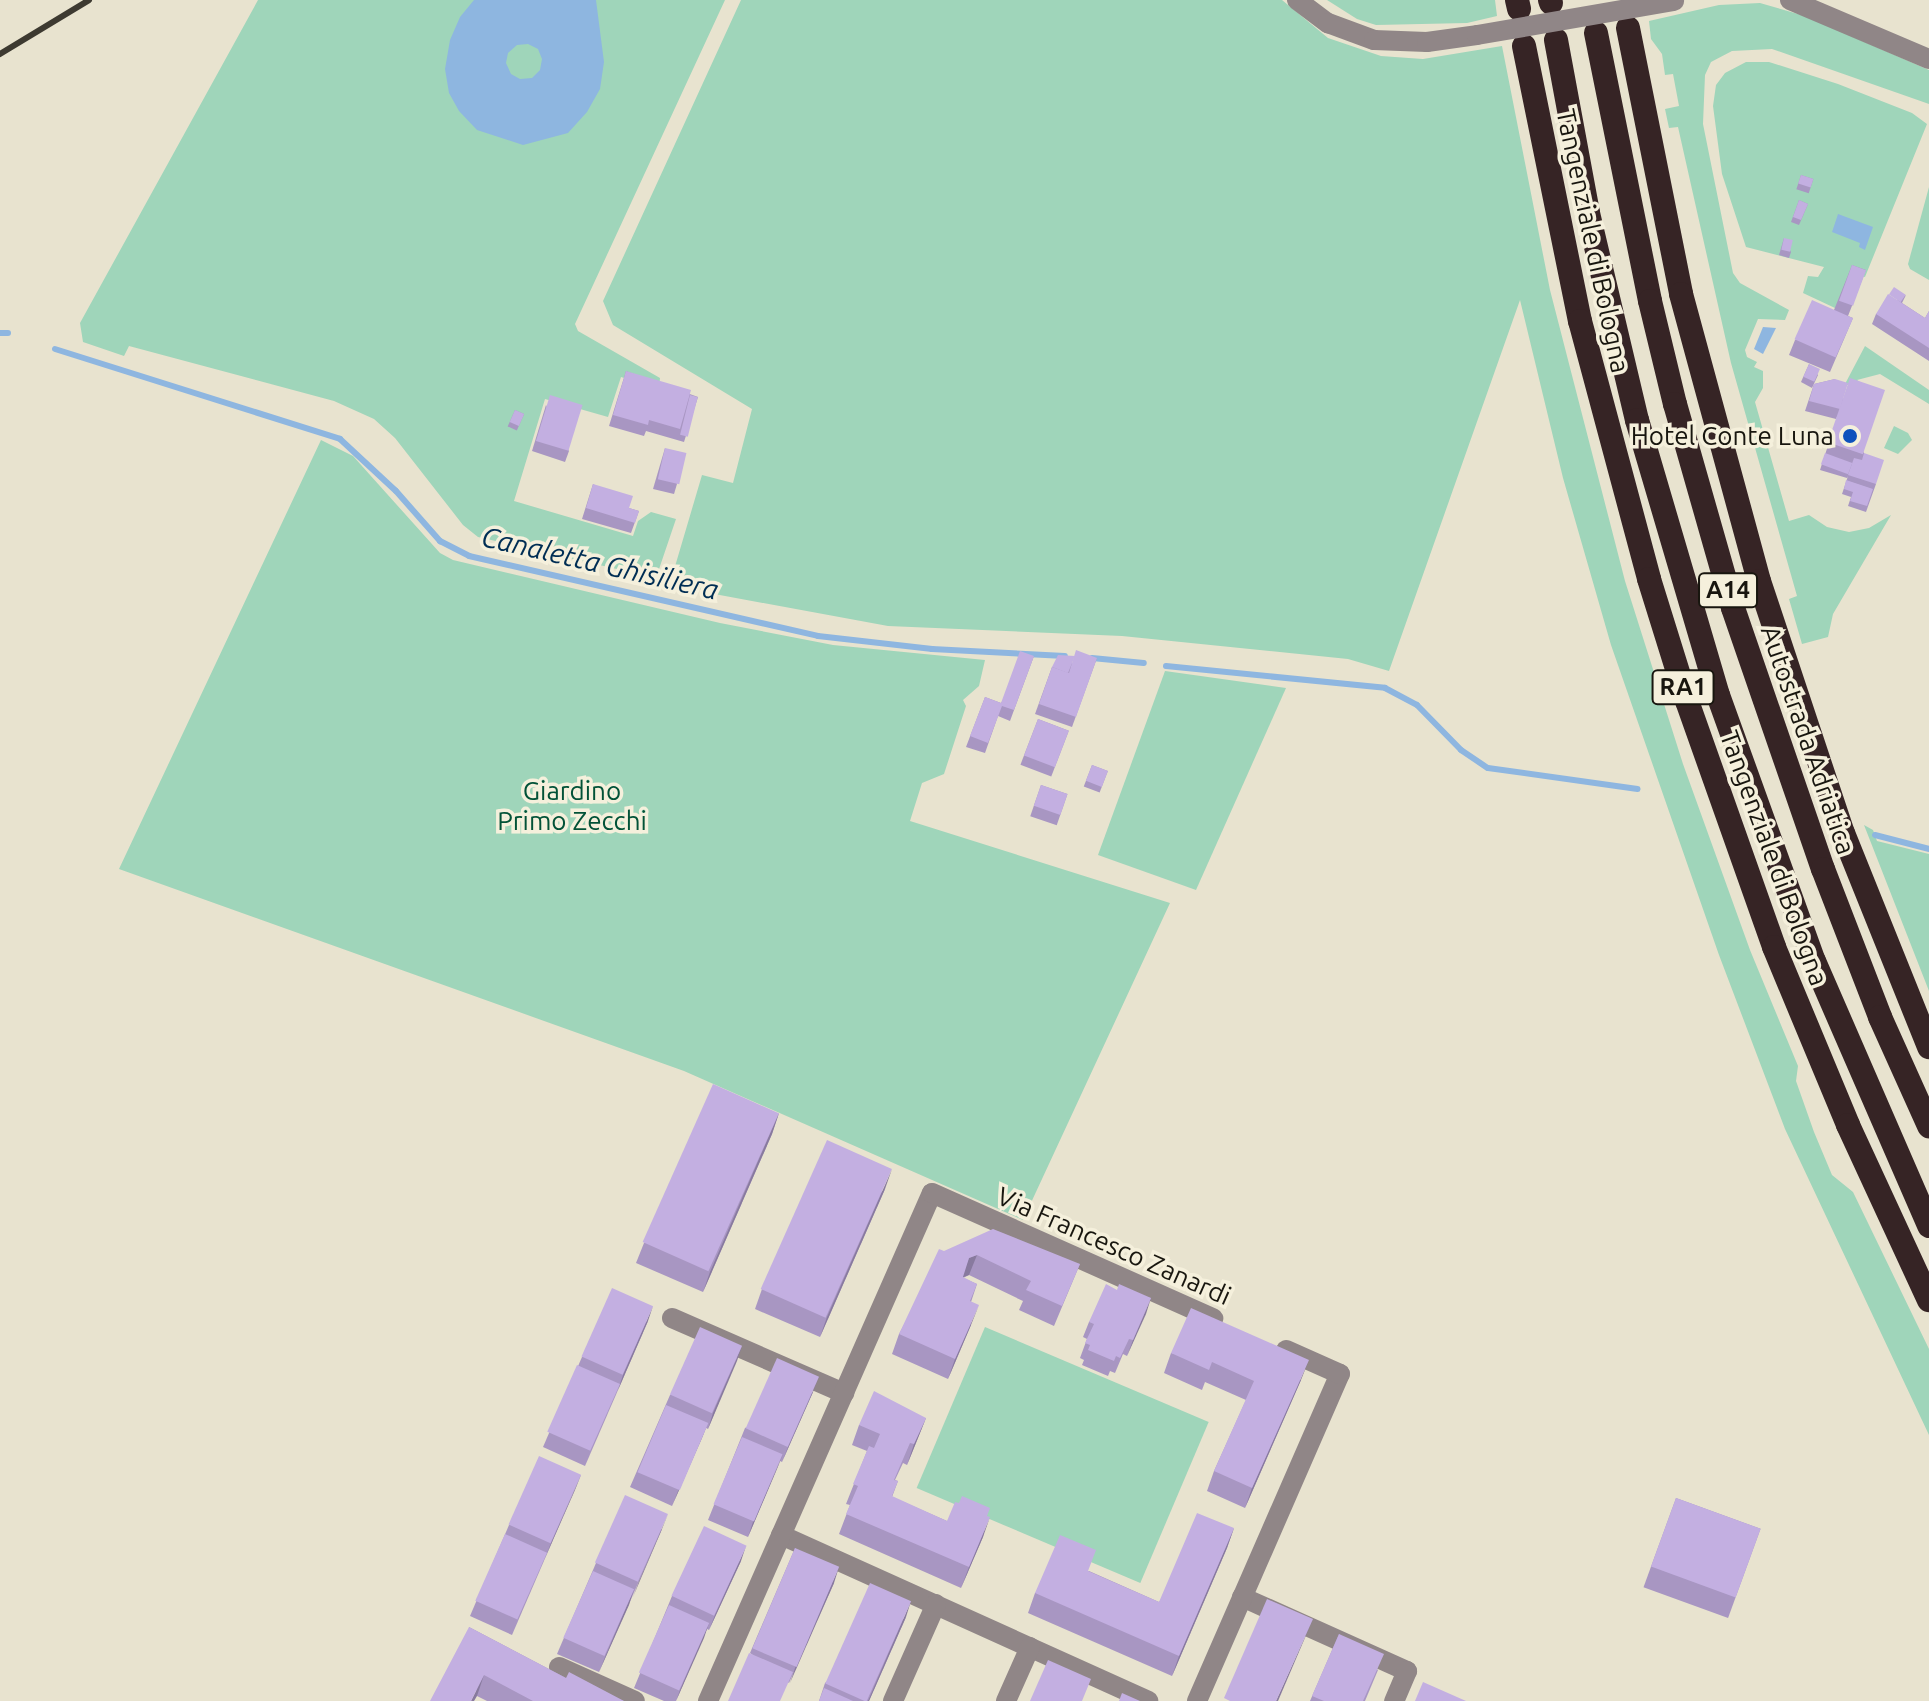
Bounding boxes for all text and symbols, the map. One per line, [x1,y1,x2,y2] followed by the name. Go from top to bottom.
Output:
[1550,106,1636,376] street label: Tangenziale di Bologna
[1631,420,1834,452] place label: Hotel Conte Luna
[1841,427,1859,445] marker: Hotel Conte Luna
[478,519,722,607] water label: Canaletta Ghisiliera
[1698,570,1758,610] road number: A14
[1754,622,1862,858] street label: Autostrada Adriatica
[1651,667,1715,707] road number: RA1
[1713,726,1835,990] street label: Tangenziale di Bologna
[497,775,647,836] park label: Giardino Primo Zecchi
[992,1180,1236,1312] street label: Via Francesco Zanardi

